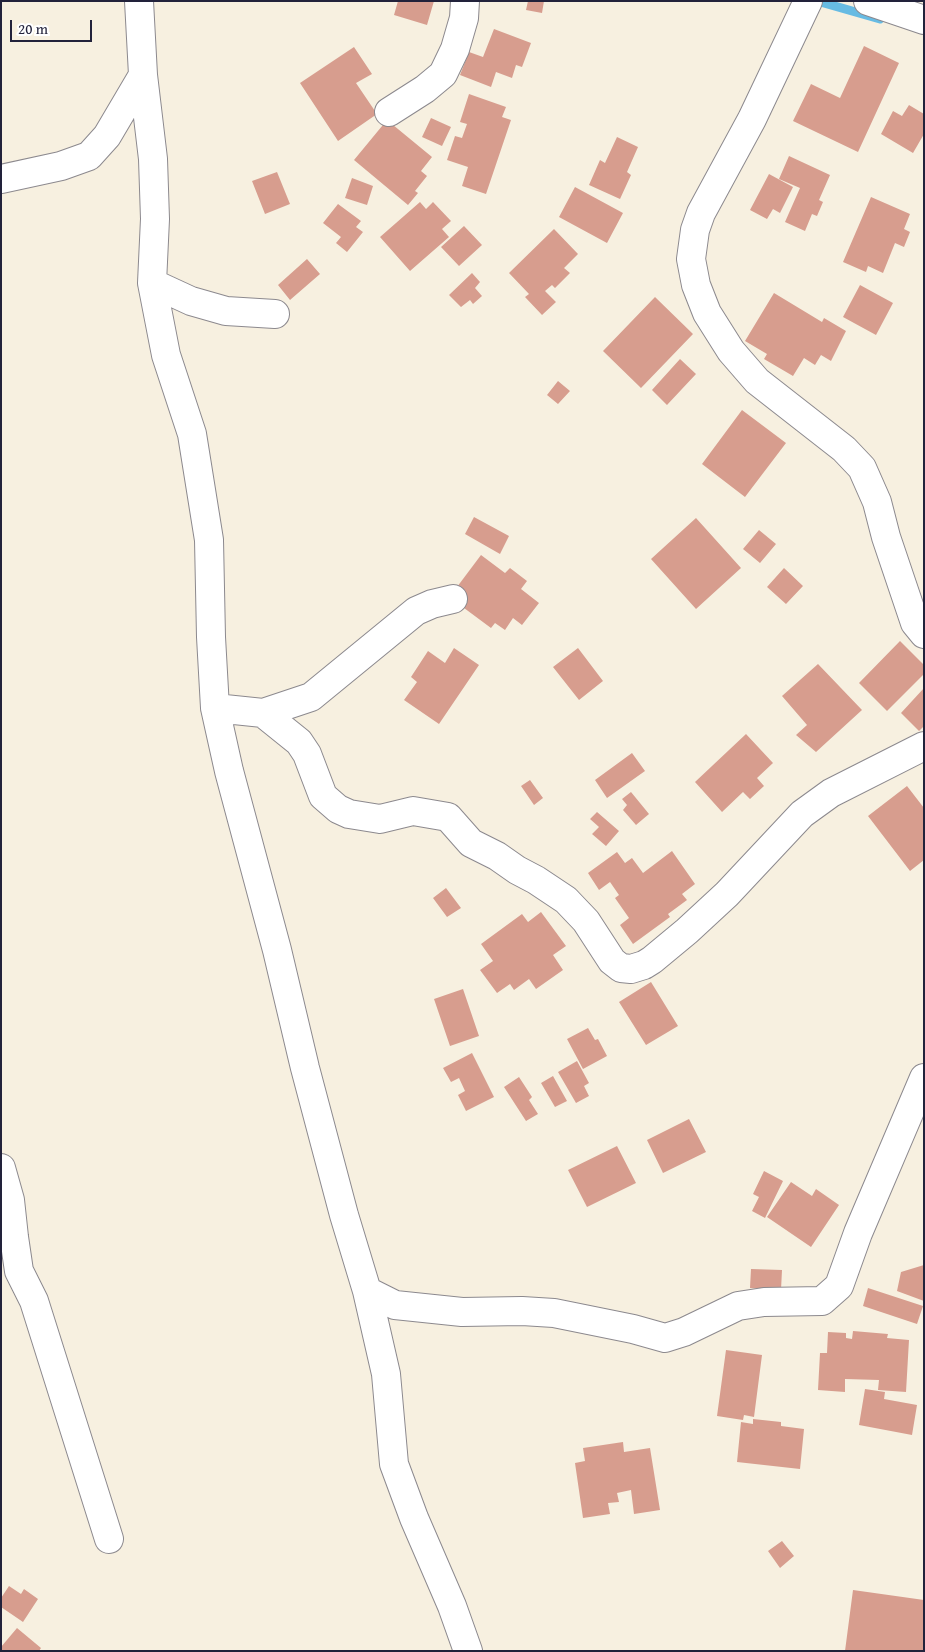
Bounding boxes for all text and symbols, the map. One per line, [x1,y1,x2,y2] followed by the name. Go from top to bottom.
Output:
[12,10,95,42] scale bar
[18,18,48,39] text: 20 m

